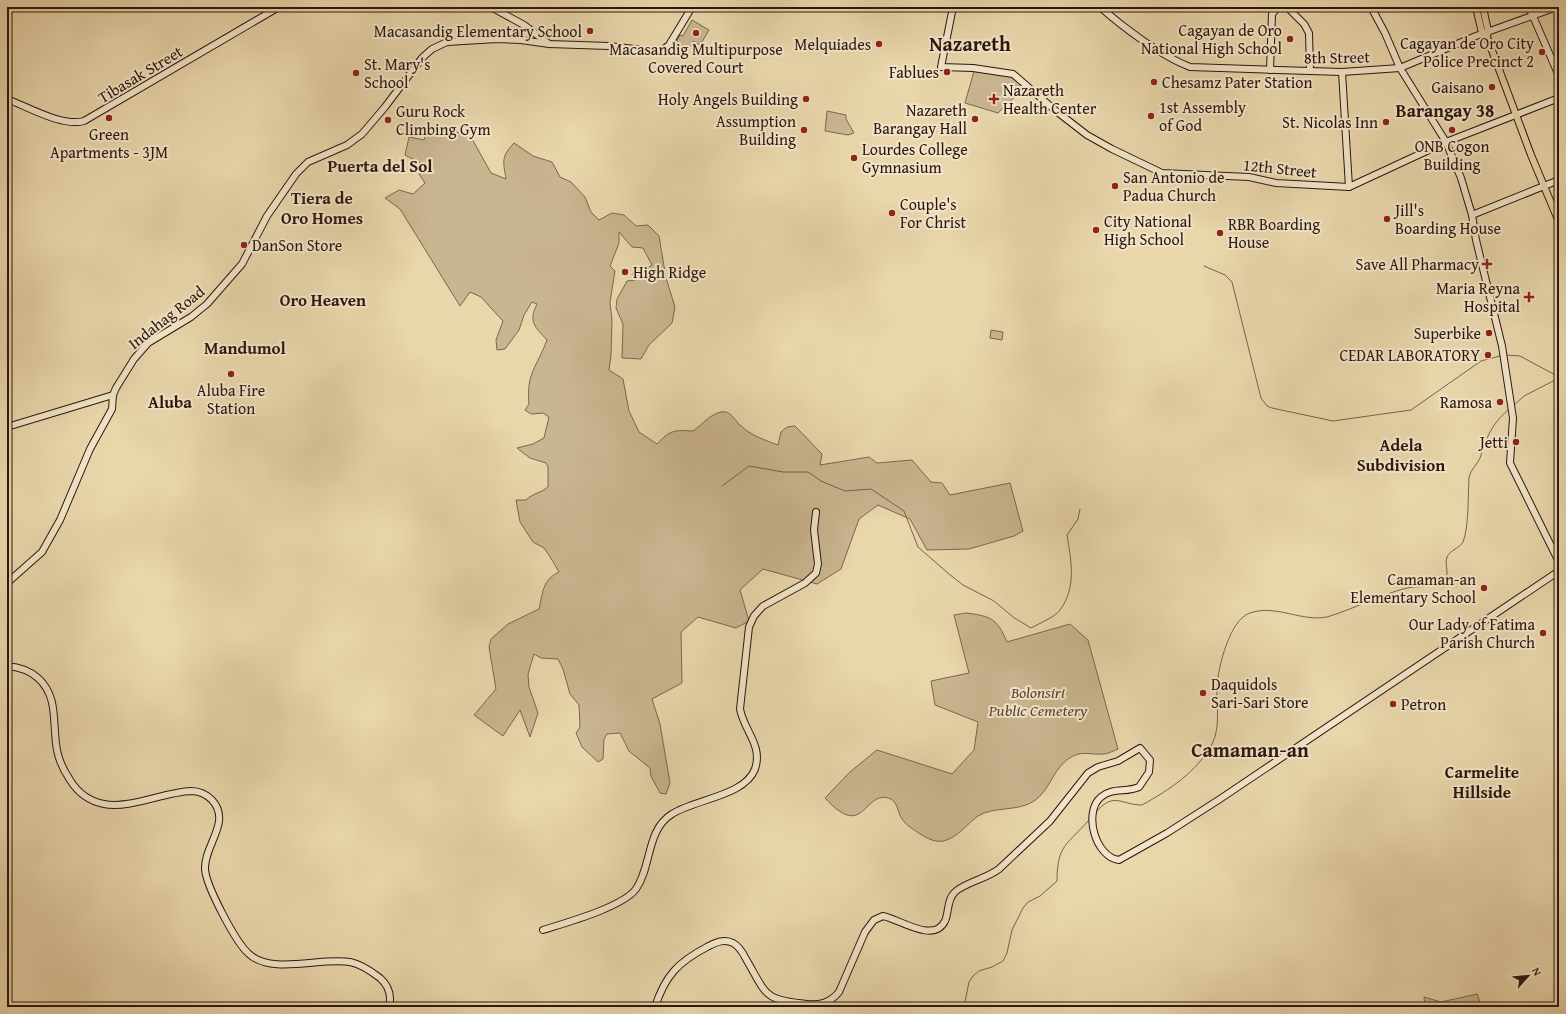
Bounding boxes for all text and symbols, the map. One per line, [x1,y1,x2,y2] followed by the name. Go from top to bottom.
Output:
[1141,18,1283,60] place label: Cagayan de Oro National High School
[374,19,583,43] place label: Macasandig Elementary School
[585,26,595,36] marker: Macasandig Elementary School
[691,28,701,38] marker: Macasandig Multipurpose Covered Court
[929,29,1011,58] district label: Nazareth
[1400,31,1534,73] place label: Cagayan de Oro City Police Precinct 2
[794,32,871,56] place label: Melquiades
[1285,34,1295,44] marker: Cagayan de Oro National High School
[609,37,783,79] place label: Macasandig Multipurpose Covered Court
[93,39,187,109] street label: Tibasak Street
[874,39,884,49] marker: Melquiades
[1304,44,1371,70] street label: 8th Street
[1537,47,1547,57] marker: Cagayan de Oro City Police Precinct 2
[364,52,431,94] place label: St. Mary's School
[889,60,939,84] place label: Fablues
[942,67,952,77] marker: Fablues
[351,68,361,78] marker: St. Mary's School
[1162,70,1312,94] place label: Chesamz Pater Station
[1431,75,1484,99] place label: Gaisano
[1149,77,1159,87] marker: Chesamz Pater Station
[1003,78,1097,120] place label: Nazareth Health Center
[1487,82,1497,92] marker: Gaisano
[658,87,798,111] place label: Holy Angels Building
[988,93,1000,105] marker: Nazareth Health Center
[801,94,811,104] marker: Holy Angels Building
[1159,95,1246,137] place label: 1st Assembly of God
[1396,97,1494,124] district label: Barangay 38
[873,98,968,140] place label: Nazareth Barangay Hall
[396,99,490,141] place label: Guru Rock Climbing Gym
[716,109,796,151] place label: Assumption Building
[1282,110,1378,134] place label: St. Nicolas Inn
[1146,111,1156,121] marker: 1st Assembly of God
[104,113,114,123] marker: Green Apartments - 3JM
[970,114,980,124] marker: Nazareth Barangay Hall
[383,115,393,125] marker: Guru Rock Climbing Gym
[1381,117,1391,127] marker: St. Nicolas Inn
[50,122,168,164] place label: Green Apartments - 3JM
[799,125,809,135] marker: Assumption Building
[1447,125,1457,135] marker: ONB Cogon Building
[1415,134,1489,176] place label: ONB Cogon Building
[862,137,968,179] place label: Lourdes College Gymnasium
[1242,152,1318,184] street label: 12th Street
[327,153,433,178] district label: Puerta del Sol
[849,153,859,163] marker: Lourdes College Gymnasium
[1123,165,1225,207] place label: San Antonio de Padua Church
[1110,181,1120,191] marker: San Antonio de Padua Church
[281,185,363,230] district label: Tiera de Oro Homes
[900,192,967,234] place label: Couple's For Christ
[1393,198,1501,240] place label: Jill's Boarding House
[887,208,897,218] marker: Couple's For Christ
[1104,209,1192,251] place label: City National High School
[1228,212,1320,254] place label: RBR Boarding House
[1382,214,1392,224] marker: Jill's Boarding House
[1091,225,1101,235] marker: City National High School
[1215,228,1225,238] marker: RBR Boarding House
[252,233,342,257] place label: DanSon Store
[239,240,249,250] marker: DanSon Store
[1356,252,1479,276] place label: Save All Pharmacy
[1482,259,1492,269] marker: Save All Pharmacy
[633,260,706,284] place label: High Ridge
[620,267,630,277] marker: High Ridge
[1436,276,1521,318] place label: Maria Reyna Hospital
[123,279,210,355] street label: Indahag Road
[280,287,366,312] district label: Oro Heaven
[1523,291,1535,303] marker: Maria Reyna Hospital
[1414,321,1481,345] place label: Superbike
[1484,328,1494,338] marker: Superbike
[204,335,286,360] district label: Mandumol
[1340,343,1480,367] place label: CEDAR LABORATORY
[1483,350,1493,360] marker: CEDAR LABORATORY
[226,369,236,379] marker: Aluba Fire Station
[197,378,265,420] place label: Aluba Fire Station
[148,389,192,414] district label: Aluba
[1440,390,1492,414] place label: Ramosa
[1495,397,1505,407] marker: Ramosa
[1478,430,1509,454] place label: Jetti
[1357,432,1445,477] district label: Adela Subdivision
[1511,437,1521,447] marker: Jetti
[1351,567,1477,609] place label: Camaman-an Elementary School
[1479,583,1489,593] marker: Camaman-an Elementary School
[1409,612,1535,654] place label: Our Lady of Fatima Parish Church
[1538,628,1548,638] marker: Our Lady of Fatima Parish Church
[1211,672,1308,714] place label: Daquidols Sari-Sari Store
[988,680,1088,722] park label: Bolonsiri Public Cemetery
[1198,688,1208,698] marker: Daquidols Sari-Sari Store
[1401,692,1446,716] place label: Petron
[1388,699,1398,709] marker: Petron
[1191,735,1309,764] district label: Camaman-an
[1445,759,1519,804] district label: Carmelite Hillside
[1508,956,1548,996] north arrow
[1528,965,1546,979] text: N

